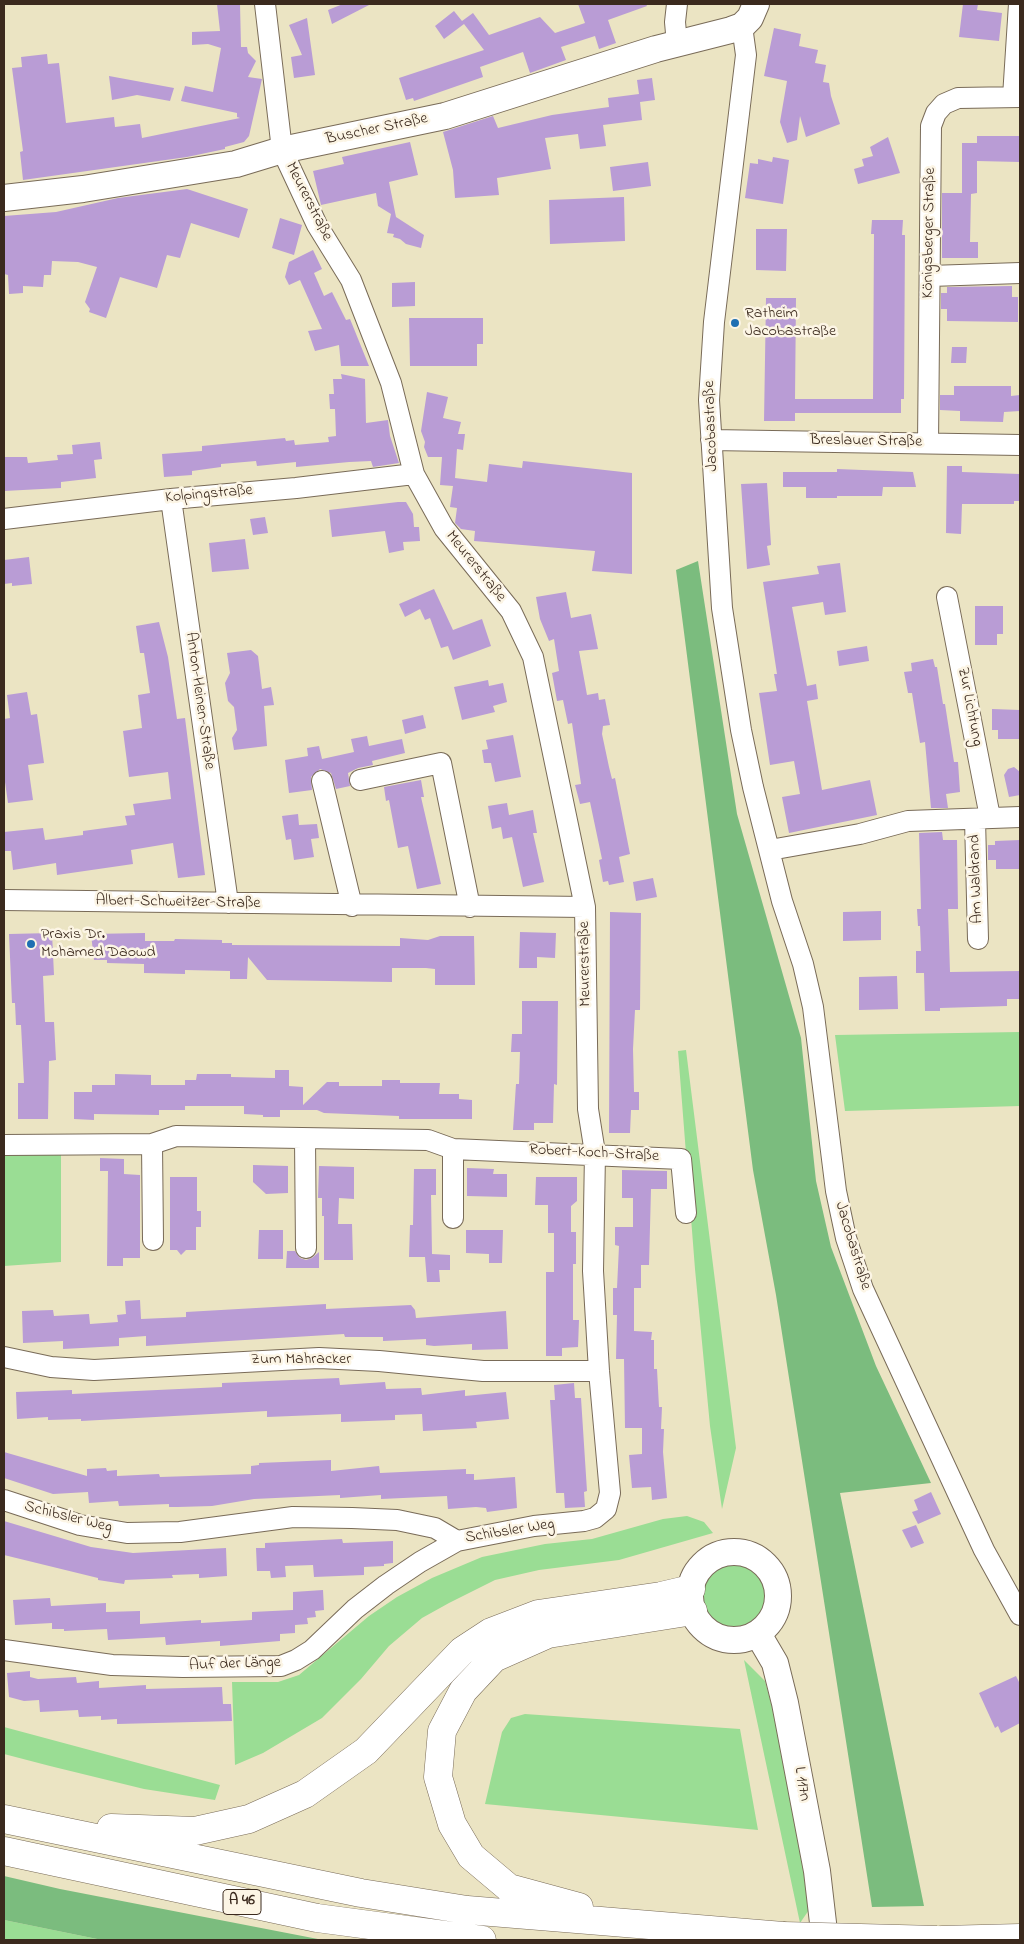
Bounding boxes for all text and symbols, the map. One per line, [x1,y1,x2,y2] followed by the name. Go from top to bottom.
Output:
[324,110,430,150] street label: Buscher Straße
[280,159,336,245] street label: Meurerstraße
[919,167,941,299] street label: Königsberger Straße
[745,304,836,342] place label: Ratheim Jacobastraße
[729,317,741,329] marker: Ratheim Jacobastraße
[701,380,723,472] street label: Jacobastraße
[810,431,922,453] street label: Breslauer Straße
[165,482,253,508] street label: Kolpingstraße
[441,528,509,606] street label: Meurerstraße
[180,631,218,771] street label: Anton-Heinen-Straße
[952,666,986,748] street label: Zur Lichtung
[966,834,988,924] street label: Am Waldrand
[95,892,261,914] street label: Albert-Schweitzer-Straße
[576,921,596,1007] street label: Meurerstraße
[41,925,155,963] place label: Praxis Dr. Mohamed Daowd
[25,938,37,950] marker: Praxis Dr. Mohamed Daowd
[528,1141,660,1167] street label: Robert-Koch-Straße
[829,1200,875,1292] street label: Jacobastraße
[251,1350,351,1370] street label: Zum Mahracker
[22,1498,114,1538] street label: Schibsler Weg
[464,1515,556,1549] street label: Schibsler Weg
[189,1654,281,1676] street label: Auf der Länge
[789,1765,813,1803] street label: L 117n
[223,1890,261,1914] road number: A 46

